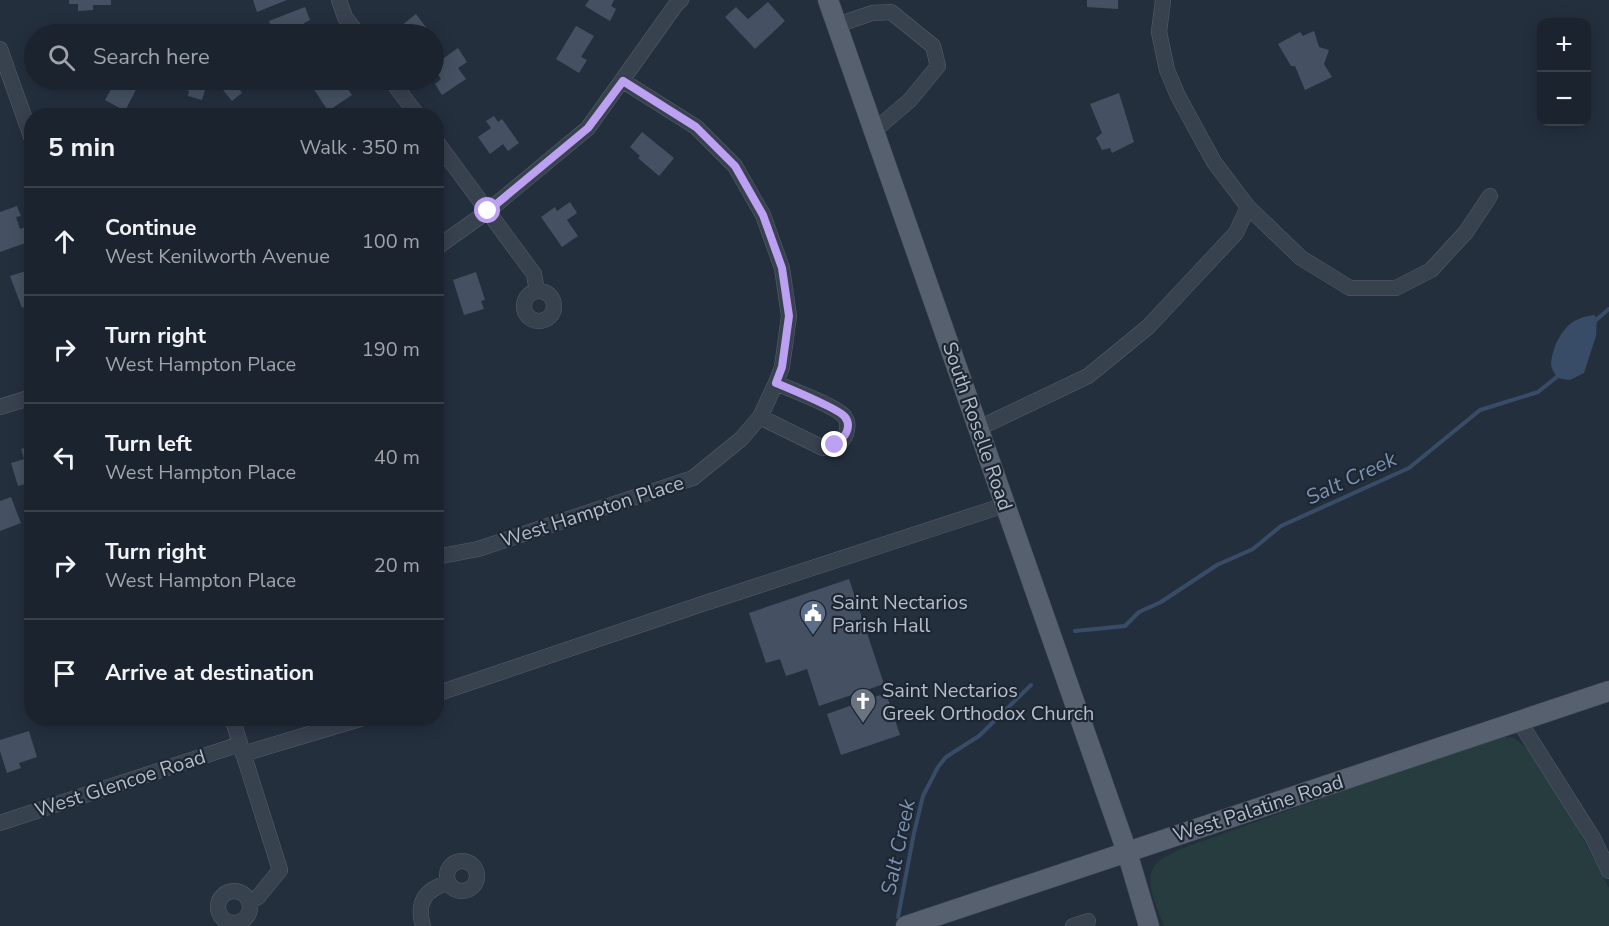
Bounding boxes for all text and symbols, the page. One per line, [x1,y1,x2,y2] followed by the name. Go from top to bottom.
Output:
[1537,18,1591,126] map controls
[1537,18,1591,72] button: +
[24,24,444,90] search box
[45,41,78,74] icon: search
[93,42,210,72] text: Search here
[1537,72,1591,126] button: −
[48,130,115,165] text: 5 min
[300,134,420,161] text: Walk · 350 m
[474,197,500,223] route start
[105,213,196,243] text: Continue
[48,225,81,258] icon: ahead
[362,228,420,255] text: 100 m
[105,243,330,270] text: West Kenilworth Avenue
[105,321,206,351] text: Turn right
[48,333,81,366] icon: right
[362,336,420,363] text: 190 m
[936,338,1019,514] street label: South Roselle Road
[105,351,296,378] text: West Hampton Place
[105,429,192,459] text: Turn left
[821,431,847,457] route end
[48,441,81,474] icon: left
[374,444,420,471] text: 40 m
[1301,445,1401,511] water label: Salt Creek
[105,459,296,486] text: West Hampton Place
[497,469,687,554] street label: West Hampton Place
[105,537,206,567] text: Turn right
[48,549,81,582] icon: right
[374,552,420,579] text: 20 m
[105,567,296,594] text: West Hampton Place
[832,589,968,639] place label: Saint Nectarios Parish Hall
[798,598,828,636] public building icon: Saint Nectarios Parish Hall
[48,657,81,690] icon: arrive
[105,658,314,688] text: Arrive at destination
[882,677,1094,727] place label: Saint Nectarios Greek Orthodox Church
[848,686,878,724] church icon: Saint Nectarios Greek Orthodox Church
[31,743,209,824] street label: West Glencoe Road
[1169,768,1347,849] street label: West Palatine Road
[874,796,922,897] water label: Salt Creek

